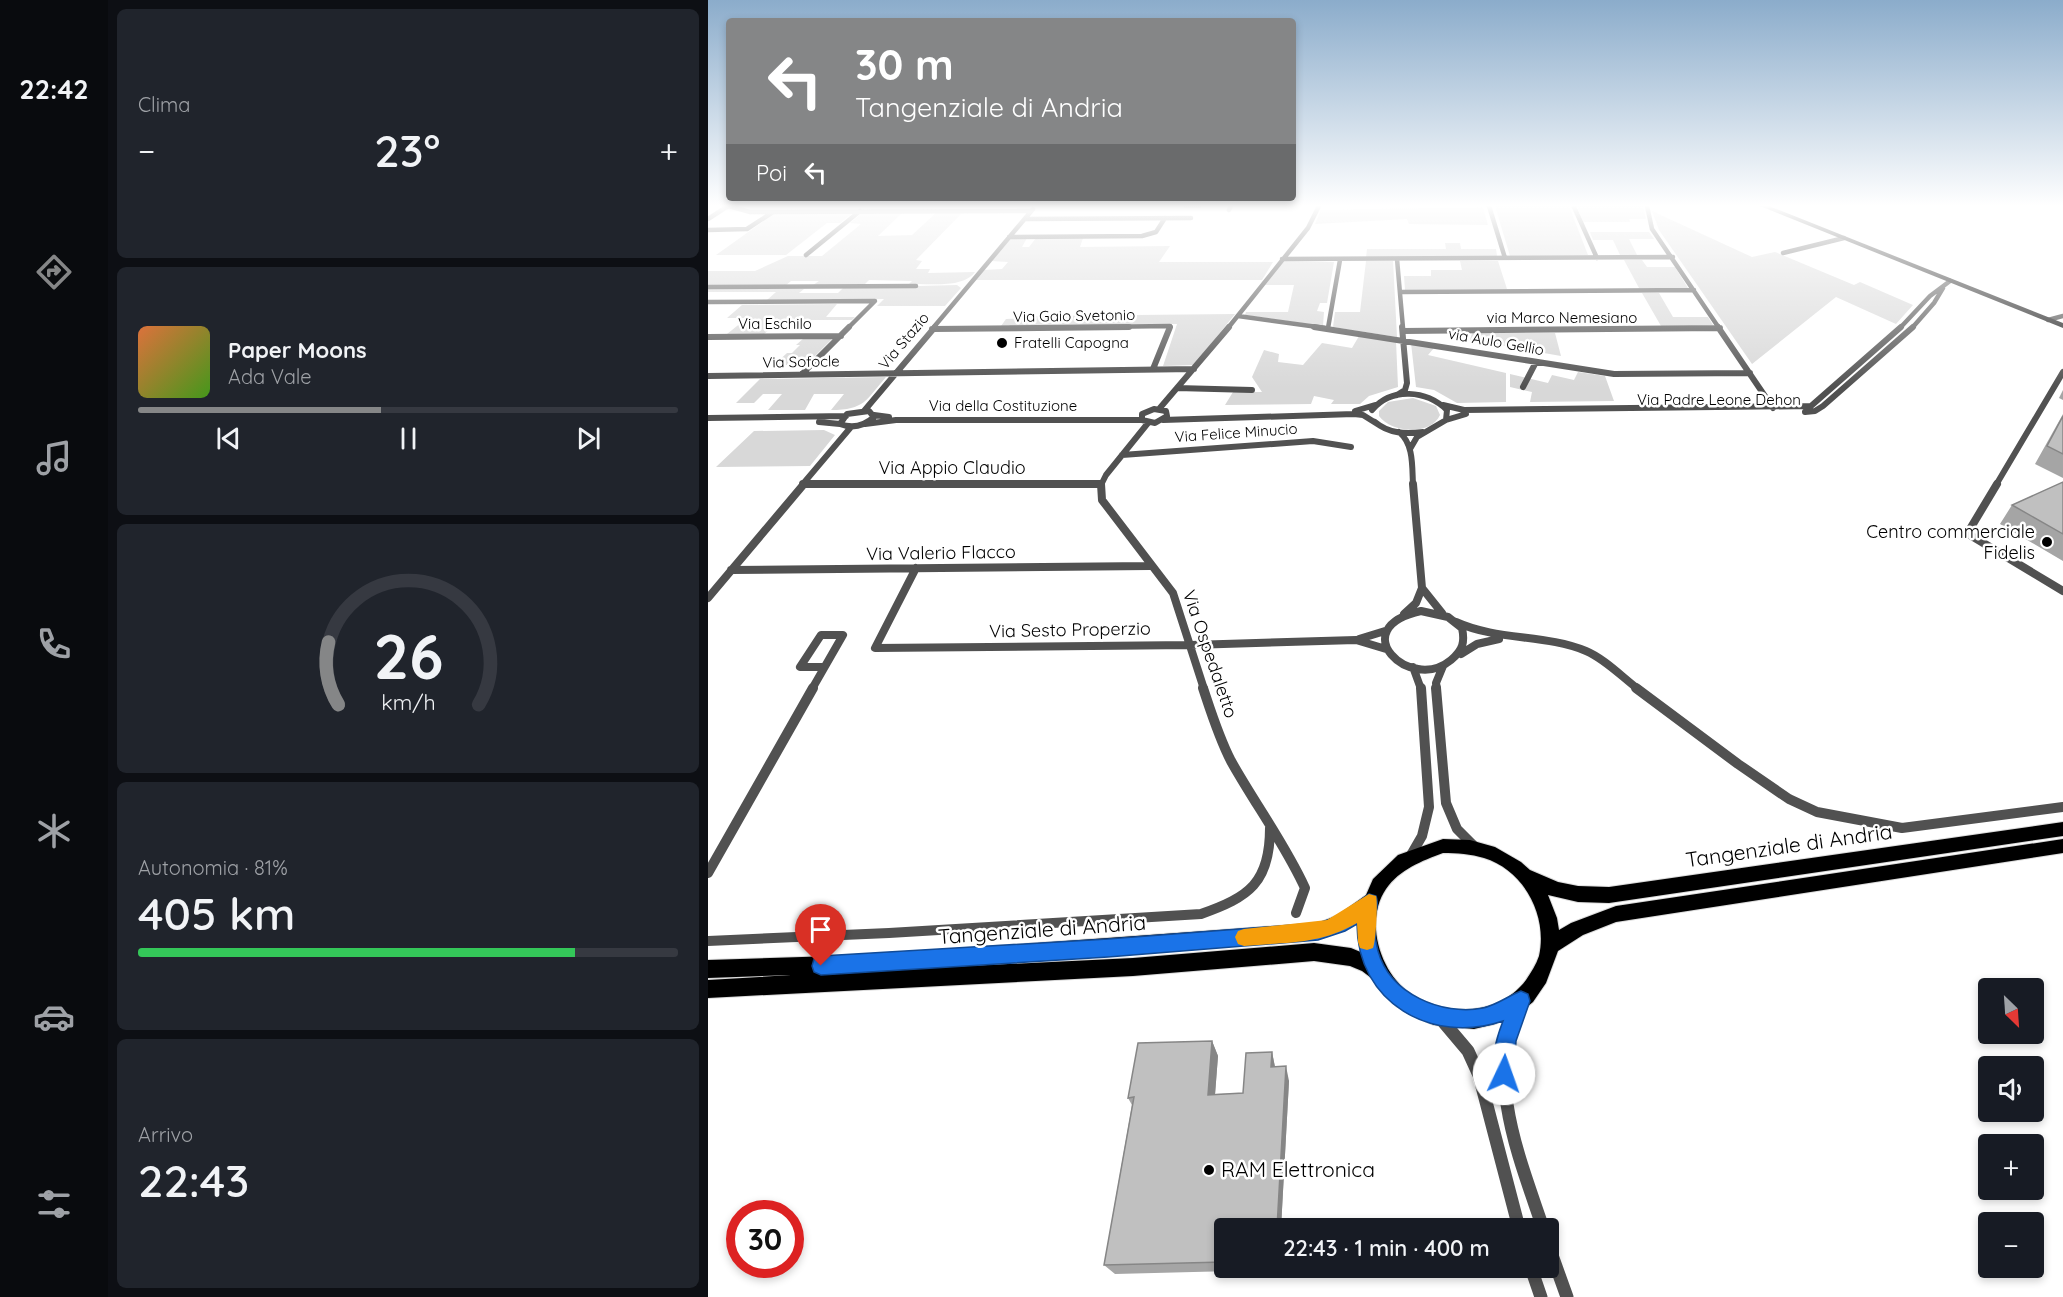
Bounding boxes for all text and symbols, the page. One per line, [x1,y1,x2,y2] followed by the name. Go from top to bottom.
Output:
[855,38,954,91] text: 30 m
[756,42,834,120] icon: left
[19,72,89,106] text: 22:42
[855,90,1123,124] text: Tangenziale di Andria
[138,92,190,117] text: Clima
[374,122,440,178] text: 23°
[138,130,155,171] text: −
[659,130,678,171] text: +
[799,156,832,189] icon: left
[756,159,787,187] text: Poi
[33,251,75,293] icon: directions
[1013,305,1135,326] street label: Via Gaio Svetonio
[874,308,933,373] street label: Via Stazio
[1487,308,1637,327] street label: via Marco Nemesiano
[738,314,812,333] street label: Via Eschilo
[1447,324,1545,359] street label: via Aulo Gellio
[1014,333,1129,352] place label: Fratelli Capogna
[228,336,367,364] text: Paper Moons
[995,336,1009,350] marker: Fratelli Capogna
[762,351,840,372] street label: Via Sofocle
[228,364,312,389] text: Ada Vale
[1637,390,1801,409] street label: Via Padre Leone Dehon
[929,396,1077,415] street label: Via della Costituzione
[1174,419,1298,446] street label: Via Felice Minucio
[212,422,245,455] icon: previous
[392,422,425,455] icon: pause
[572,422,605,455] icon: next
[33,437,75,479] icon: music
[878,456,1026,479] street label: Via Appio Claudio
[1866,520,2035,564] place label: Centro commerciale Fidelis
[2040,535,2054,549] marker: Centro commerciale Fidelis
[866,540,1016,565] street label: Via Valerio Flacco
[1178,587,1243,721] street label: Via Ospedaletto
[989,617,1151,642] street label: Via Sesto Properzio
[373,618,443,696] text: 26
[33,623,75,665] icon: phone
[381,690,435,716] text: km/h
[33,810,75,852] icon: climate
[1684,818,1894,872] street label: Tangenziale di Andria
[138,855,288,880] text: Autonomia · 81%
[138,885,295,941] text: 405 km
[795,904,846,966] pin
[937,909,1147,949] street label: Tangenziale di Andria
[804,913,837,946] icon: arrive
[1978,978,2044,1044] north arrow
[1978,978,2044,1278] map controls
[33,996,75,1038] icon: car
[1472,1042,1536,1106] position arrow
[1978,1056,2044,1122] button: sound
[138,1122,193,1147] text: Arrivo
[1978,1134,2044,1200] button: +
[138,1152,249,1208] text: 22:43
[1221,1156,1375,1182] place label: RAM Elettronica
[1202,1163,1216,1177] marker: RAM Elettronica
[33,1183,75,1225] icon: filters
[726,1200,804,1278] speed limit sign: 30
[1978,1212,2044,1278] button: −
[1283,1234,1490,1262] text: 22:43 · 1 min · 400 m

